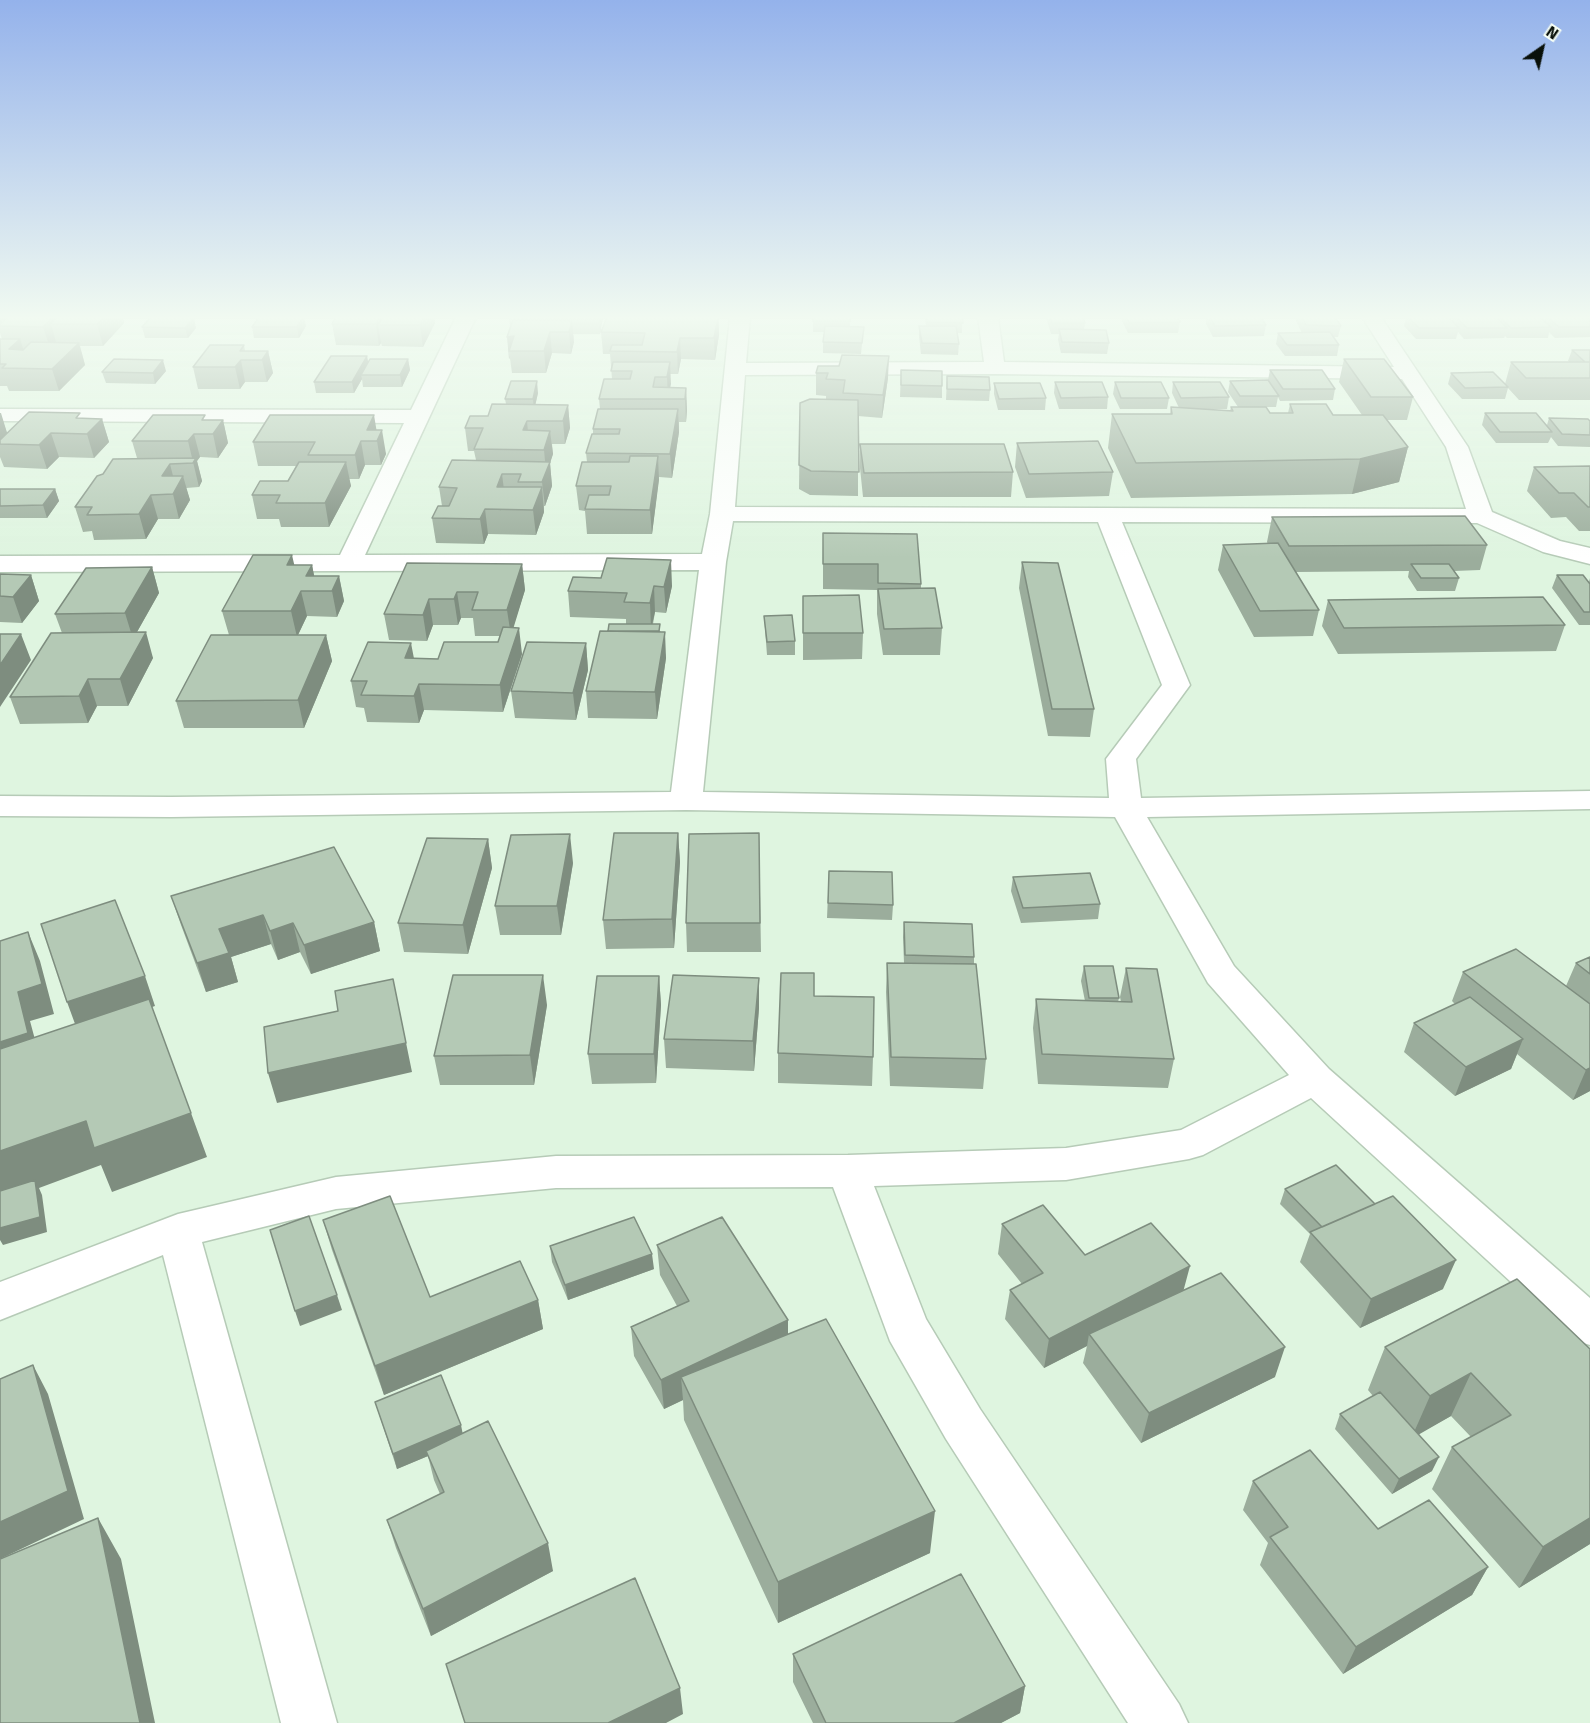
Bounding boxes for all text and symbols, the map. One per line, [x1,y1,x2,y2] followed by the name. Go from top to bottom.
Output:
[1512,18,1572,78] north arrow
[1543,22,1562,44] text: N

